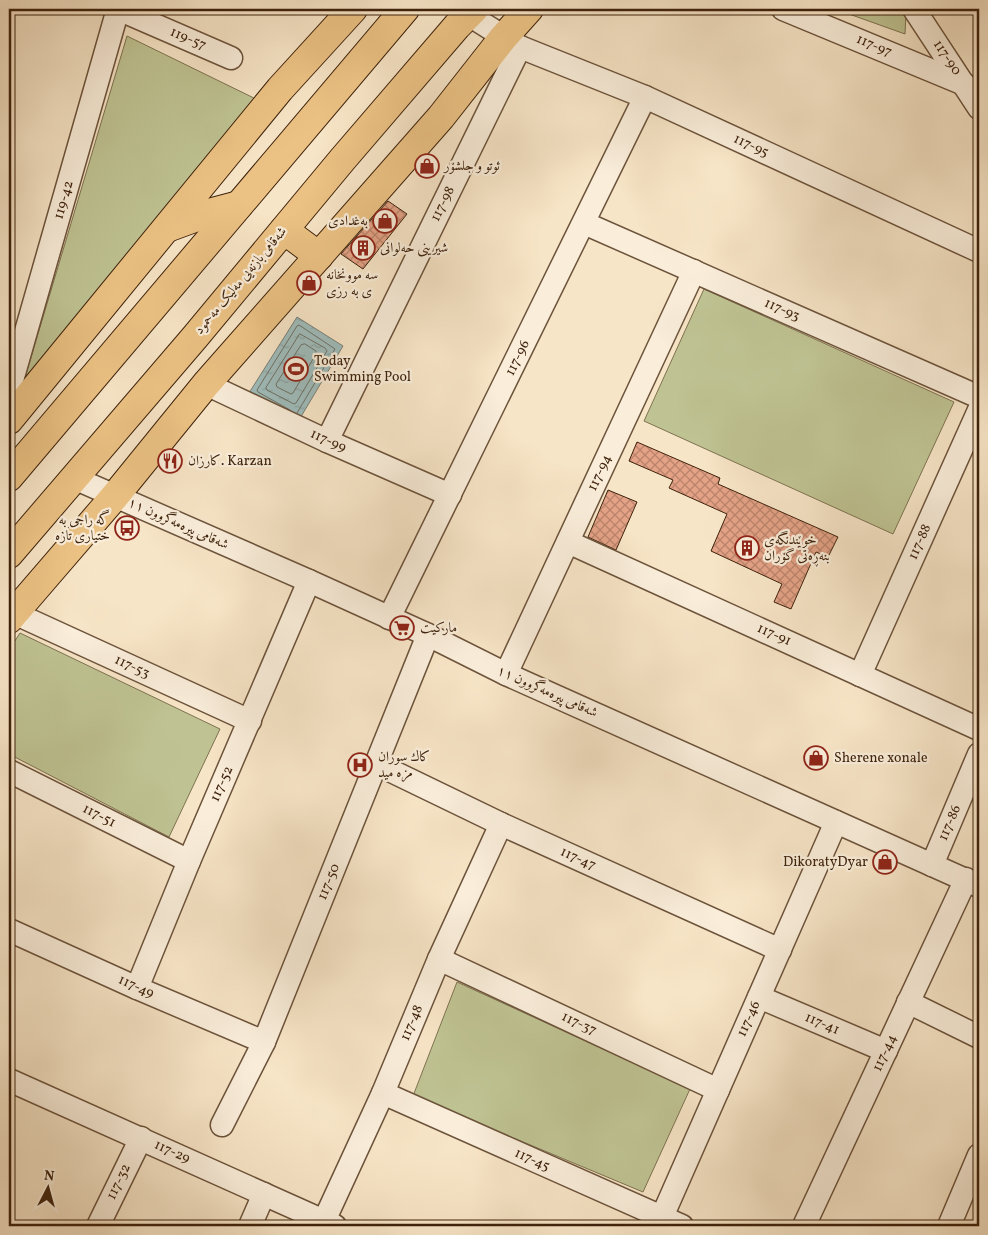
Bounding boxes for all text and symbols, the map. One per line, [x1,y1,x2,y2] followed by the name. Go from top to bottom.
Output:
[167,23,209,55] street label: 119-57
[853,30,895,62] street label: 117-97
[928,37,966,79] street label: 117-90
[730,130,772,162] street label: 117-95
[414,153,440,179] shop icon: ئوتو و جلشۆر
[442,157,500,176] place label: ئوتو و جلشۆر
[49,178,79,222] street label: 119-42
[426,183,460,225] street label: 117-98
[372,208,398,234] shop icon: بەغدادی
[328,212,368,231] place label: بەغدادی
[190,223,292,339] street label: شەقامی بازنەیی مەلیک مەحمود
[350,235,376,261] building icon: شیرینی ‌حەلوانی
[380,239,448,258] place label: شیرینی ‌حەلوانی
[326,266,378,301] place label: سه موونخانه ی به رزی
[296,270,322,296] shop icon: سه موونخانه ی به رزی
[761,294,803,326] street label: 117-93
[501,337,535,379] street label: 117-96
[314,352,411,387] place label: Today Swimming Pool
[283,356,309,382] sports icon: Today Swimming Pool
[307,425,349,457] street label: 117-99
[157,448,183,474] restaurant icon: کارزان. Karzan
[188,452,272,471] place label: کارزان. Karzan
[583,452,617,494] street label: 117-94
[125,492,232,555] street label: شەقامی پیرەمەگروون ١١
[55,509,110,546] place label: گه راجی به ختيارى تازه
[114,515,140,541] bus stop icon: گه راجی به ختيارى تازه
[904,521,936,563] street label: 117-88
[764,531,830,567] place label: خوێندنگەی بنەڕەتی گۆران
[734,535,760,561] building icon: خوێندنگەی بنەڕەتی گۆران
[389,615,415,641] supermarket icon: ماركيت
[420,619,457,638] place label: ماركيت
[754,619,794,651] street label: 117-91
[111,651,153,683] street label: 117-53
[494,660,601,723] street label: شەقامی پیرەمەگروون ١١
[803,745,829,771] shop icon: Sherene xonale
[378,748,430,783] place label: كاك سوران مزه ميد
[834,749,928,768] place label: Sherene xonale
[347,752,373,778] hospital icon: كاك سوران مزه ميد
[206,763,238,805] street label: 117-52
[79,800,119,832] street label: 117-51
[934,802,966,844] street label: 117-86
[557,843,599,875] street label: 117-47
[872,849,898,875] shop icon: DikoratyDyar
[783,853,868,872] place label: DikoratyDyar
[313,861,345,903] street label: 117-50
[115,971,157,1003] street label: 117-49
[733,998,765,1040] street label: 117-46
[396,1002,428,1044] street label: 117-48
[558,1008,600,1041] street label: 117-37
[802,1008,842,1040] street label: 117-41
[868,1031,902,1075] street label: 117-44
[151,1136,193,1168] street label: 117-29
[511,1144,553,1176] street label: 117-45
[102,1161,136,1203] street label: 117-32
[22,1162,72,1212] north arrow
[43,1167,55,1187] text: N

